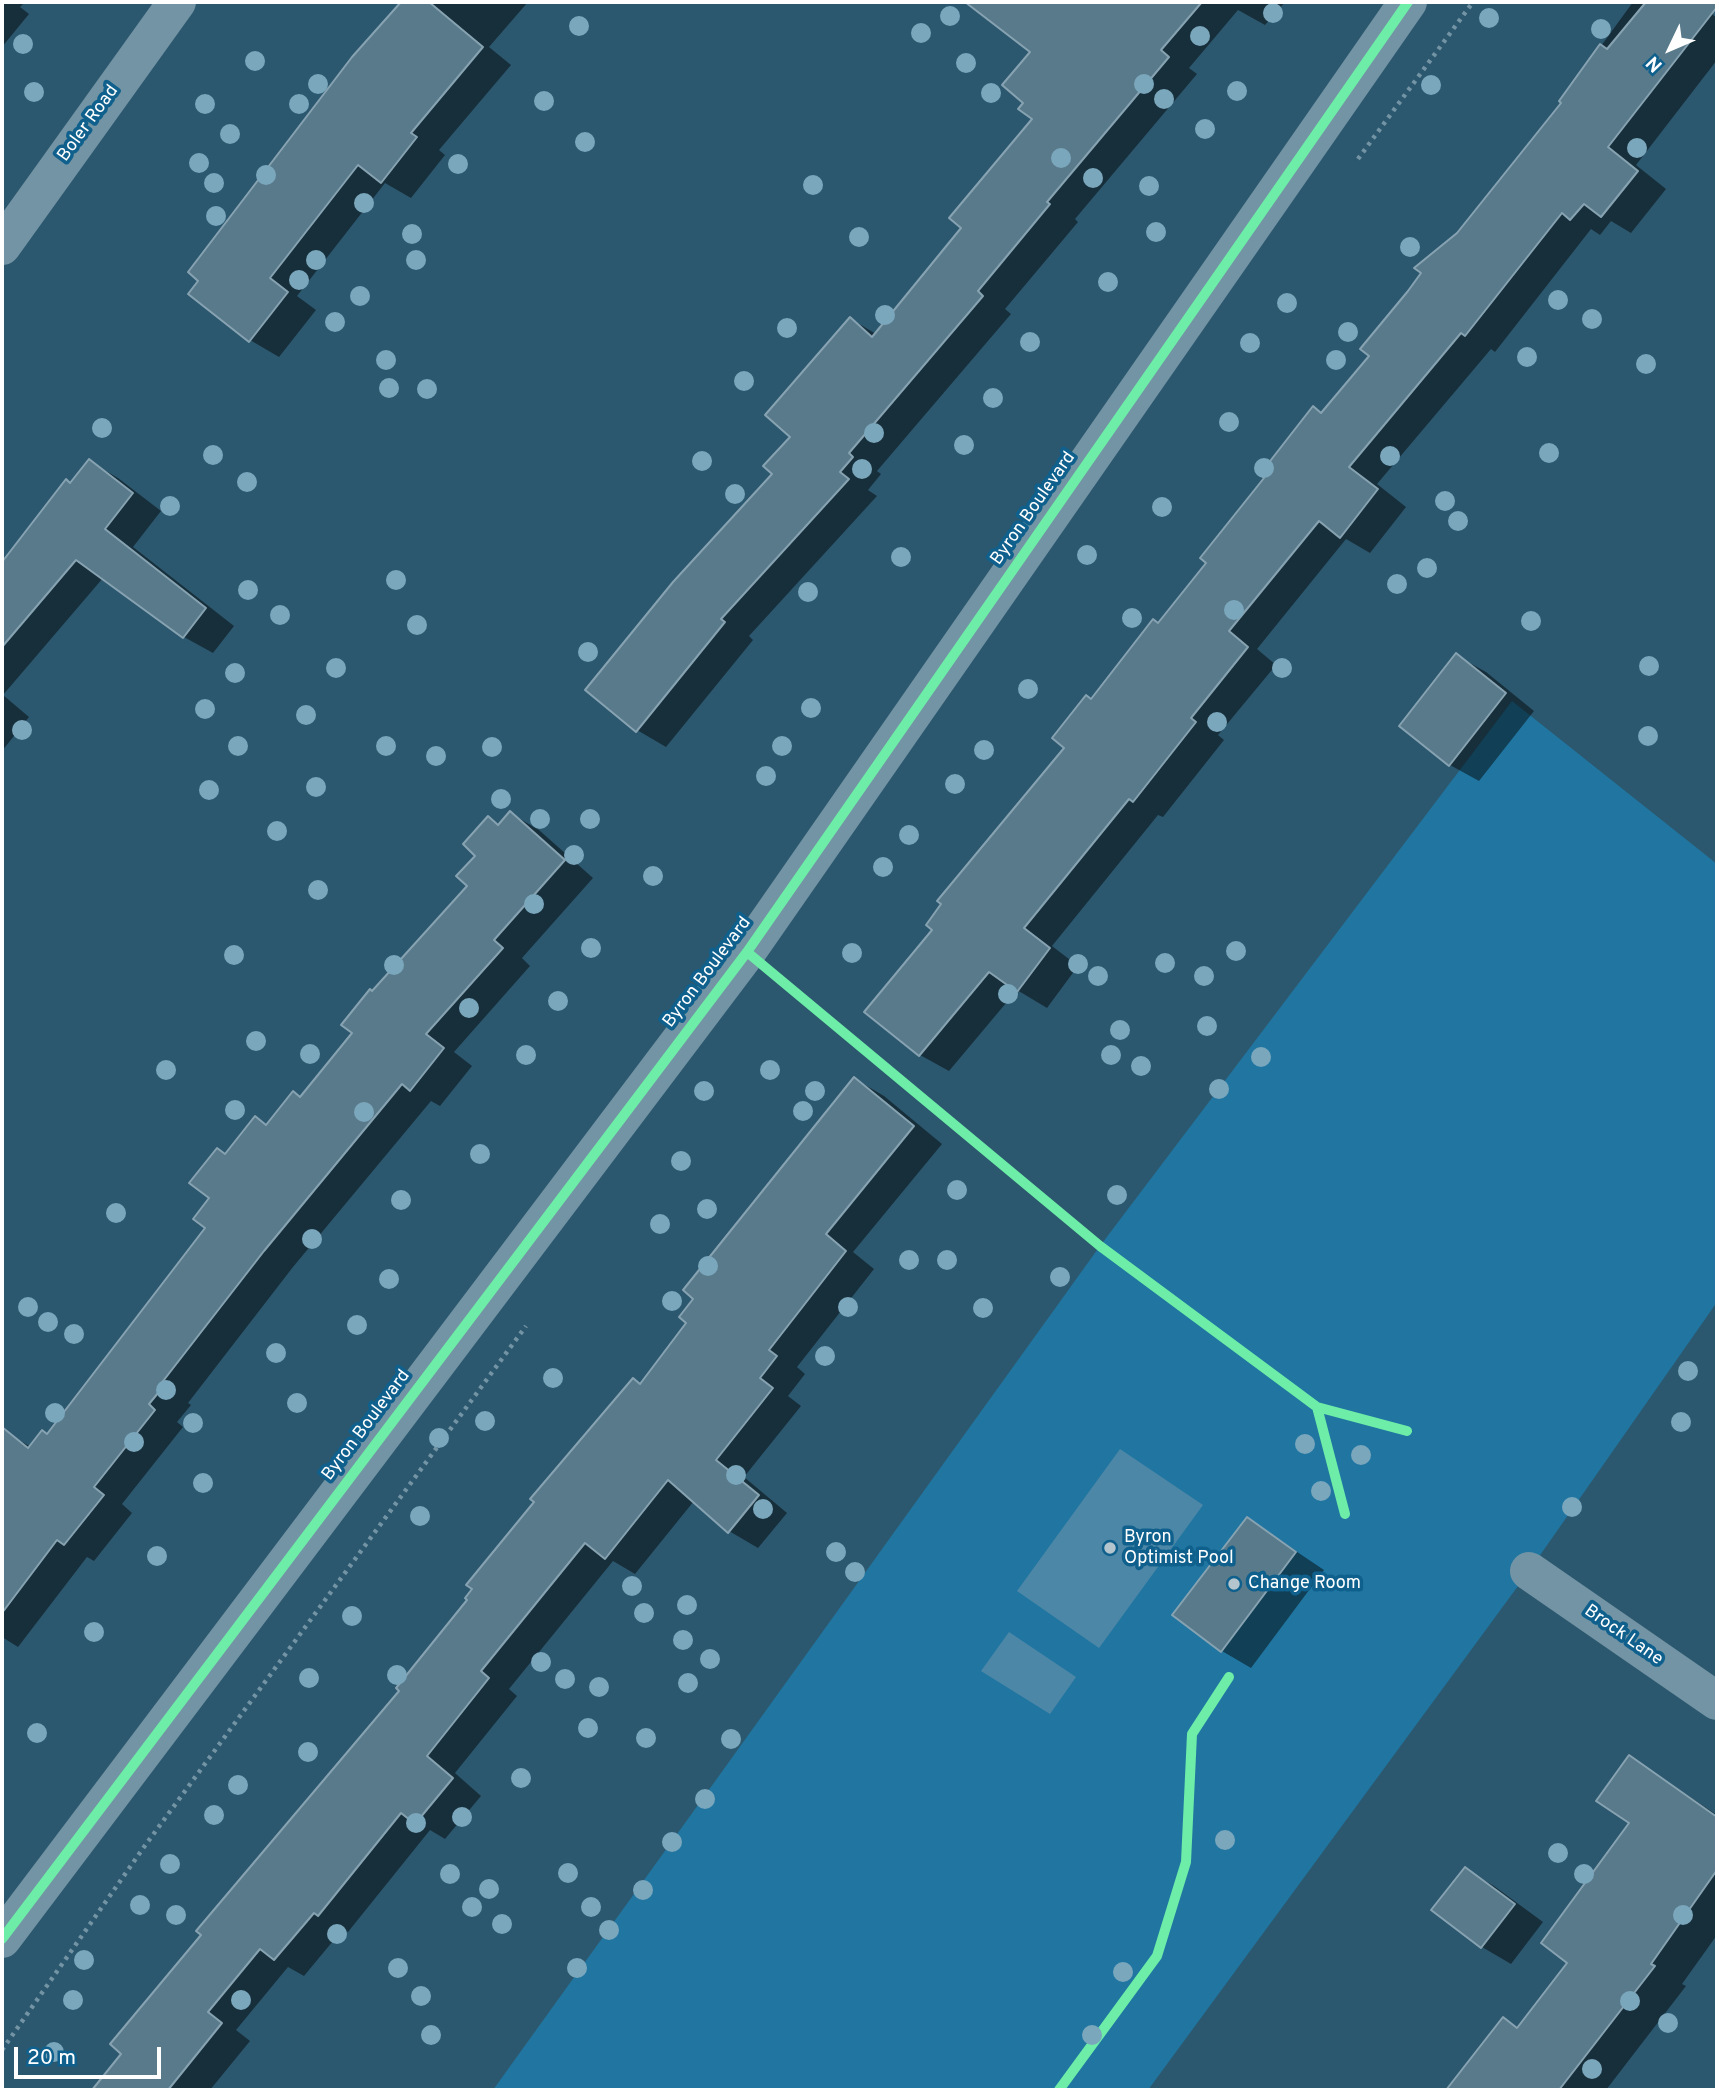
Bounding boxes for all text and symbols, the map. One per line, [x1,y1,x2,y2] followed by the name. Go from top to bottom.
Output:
[1635,14,1705,84] north arrow
[1642,50,1668,77] text: N
[54,81,124,167] street label: Boler Road
[987,448,1081,570] street label: Byron Boulevard
[659,913,757,1033] street label: Byron Boulevard
[318,1366,416,1486] street label: Byron Boulevard
[1124,1527,1234,1570] place label: Byron Optimist Pool
[1102,1540,1118,1556] marker: Byron Optimist Pool
[1248,1573,1361,1595] place label: Change Room
[1226,1576,1242,1592] marker: Change Room
[1579,1601,1667,1671] street label: Brock Lane
[18,2032,164,2076] scale bar
[27,2045,76,2072] text: 20 m

